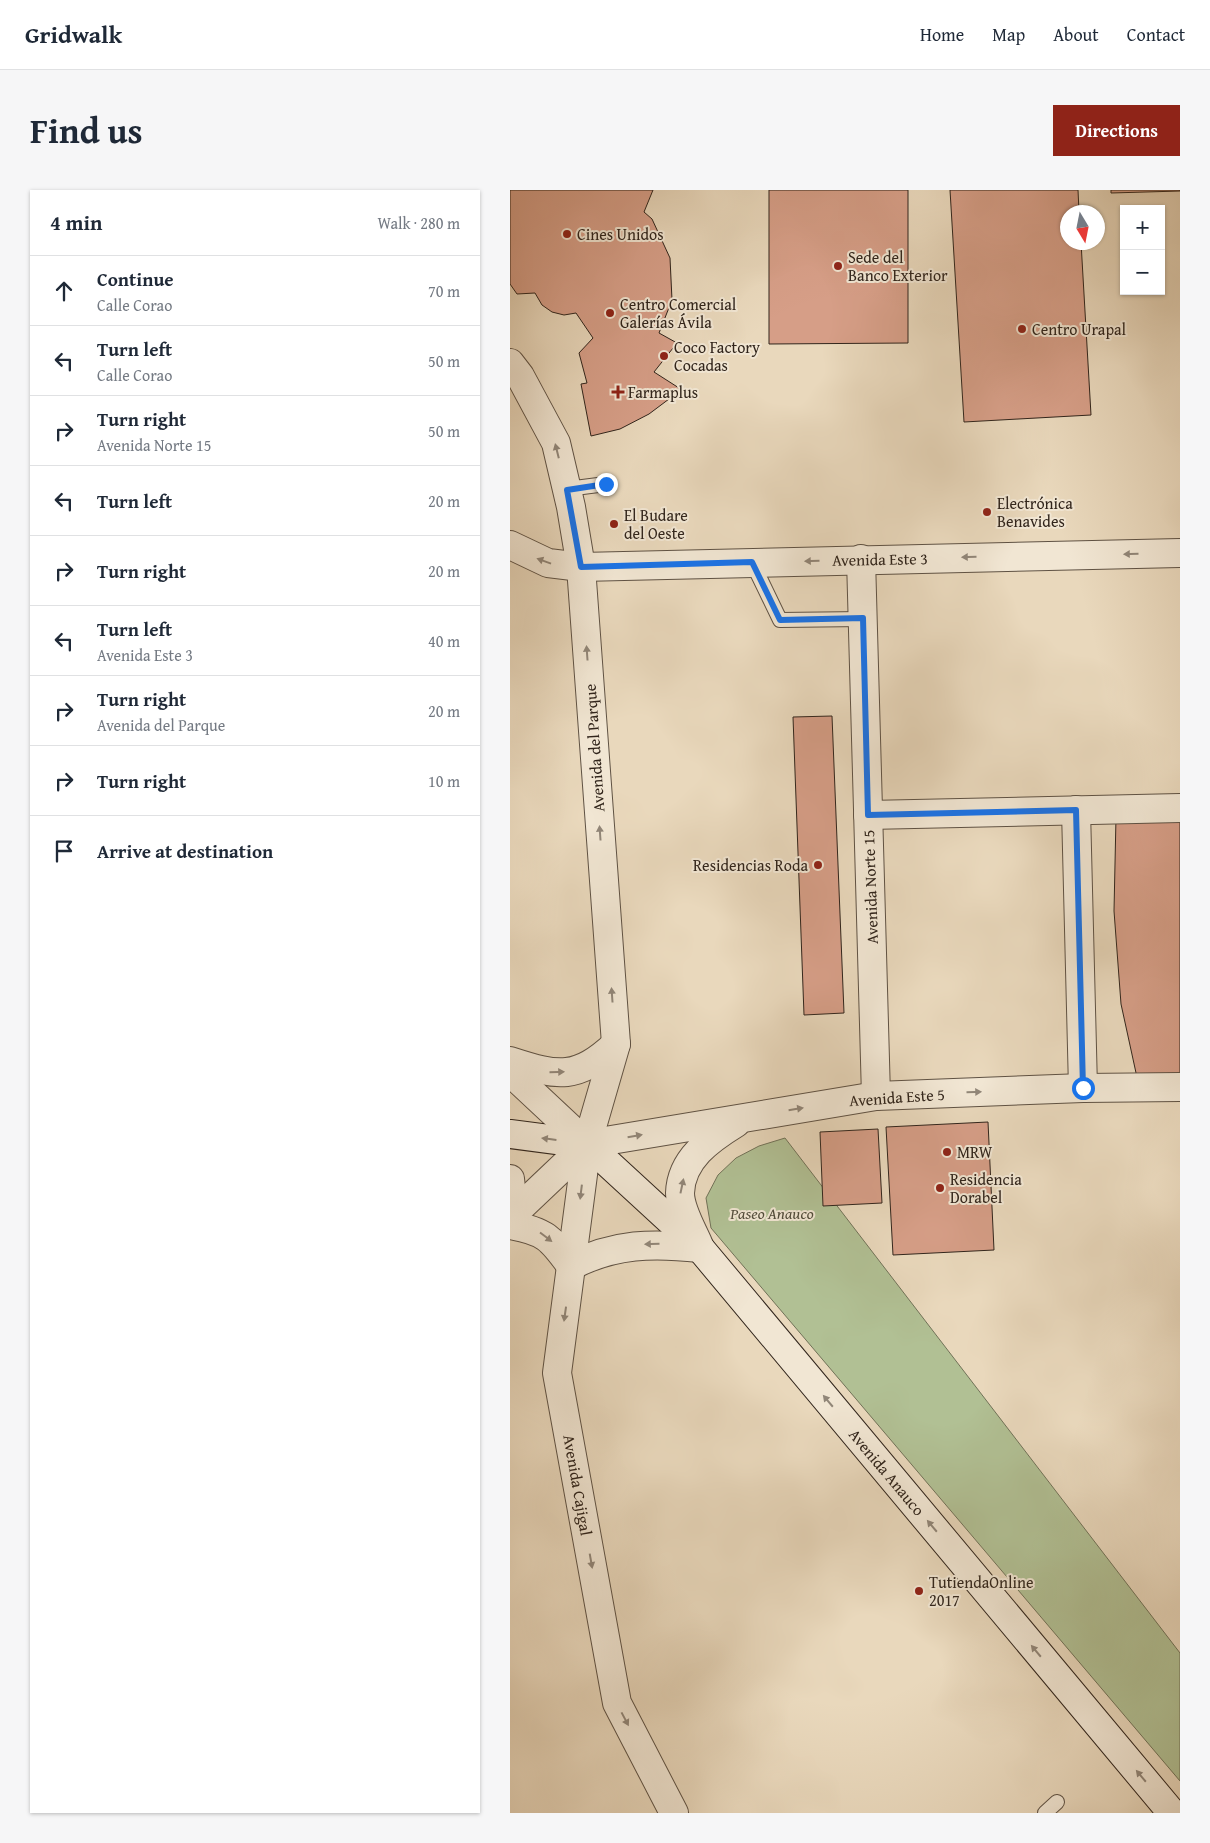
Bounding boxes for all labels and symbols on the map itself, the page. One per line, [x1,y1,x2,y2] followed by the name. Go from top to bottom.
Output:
[1060,205,1105,250] north arrow
[577,222,664,246] place label: Cines Unidos
[561,228,573,240] marker: Cines Unidos
[848,245,948,287] place label: Sede del Banco Exterior
[832,260,844,272] marker: Sede del Banco Exterior
[620,292,737,334] place label: Centro Comercial Galerías Ávila
[604,307,616,319] marker: Centro Comercial Galerías Ávila
[1032,317,1127,341] place label: Centro Urapal
[1016,323,1028,335] marker: Centro Urapal
[674,335,760,377] place label: Coco Factory Cocadas
[658,350,670,362] marker: Coco Factory Cocadas
[628,380,698,404] place label: Farmaplus
[612,386,624,398] marker: Farmaplus
[553,443,561,458] one-way arrow
[595,473,618,496] route end
[997,491,1073,533] place label: Electrónica Benavides
[624,503,688,545] place label: El Budare del Oeste
[981,506,993,518] marker: Electrónica Benavides
[608,518,620,530] marker: El Budare del Oeste
[832,546,928,572] street label: Avenida Este 3
[1123,550,1139,558] one-way arrow
[961,553,977,561] one-way arrow
[536,557,551,565] one-way arrow
[804,557,820,565] one-way arrow
[583,645,591,661] one-way arrow
[578,683,610,813] street label: Avenida del Parque
[596,825,604,841] one-way arrow
[856,829,884,945] street label: Avenida Norte 15
[693,853,808,877] place label: Residencias Roda
[812,859,824,871] marker: Residencias Roda
[608,987,616,1003] one-way arrow
[549,1068,565,1076] one-way arrow
[1072,1077,1095,1100] route start
[848,1082,946,1112] street label: Avenida Este 5
[967,1088,983,1096] one-way arrow
[788,1105,804,1113] one-way arrow
[628,1131,644,1139] one-way arrow
[540,1135,556,1143] one-way arrow
[957,1140,993,1164] place label: MRW
[941,1146,953,1158] marker: MRW
[950,1167,1022,1209] place label: Residencia Dorabel
[678,1179,686,1194] one-way arrow
[934,1182,946,1194] marker: Residencia Dorabel
[577,1185,585,1201] one-way arrow
[729,1201,814,1225] park label: Paseo Anauco
[539,1232,553,1242] one-way arrow
[644,1240,660,1248] one-way arrow
[561,1307,569,1323] one-way arrow
[823,1395,834,1408] one-way arrow
[843,1423,931,1521] street label: Avenida Anauco
[557,1433,599,1538] street label: Avenida Cajigal
[927,1520,938,1533] one-way arrow
[588,1553,596,1569] one-way arrow
[929,1570,1034,1612] place label: TutiendaOnline 2017
[913,1585,925,1597] marker: TutiendaOnline 2017
[1031,1645,1042,1658] one-way arrow
[621,1712,629,1726] one-way arrow
[1135,1769,1146,1782] one-way arrow

